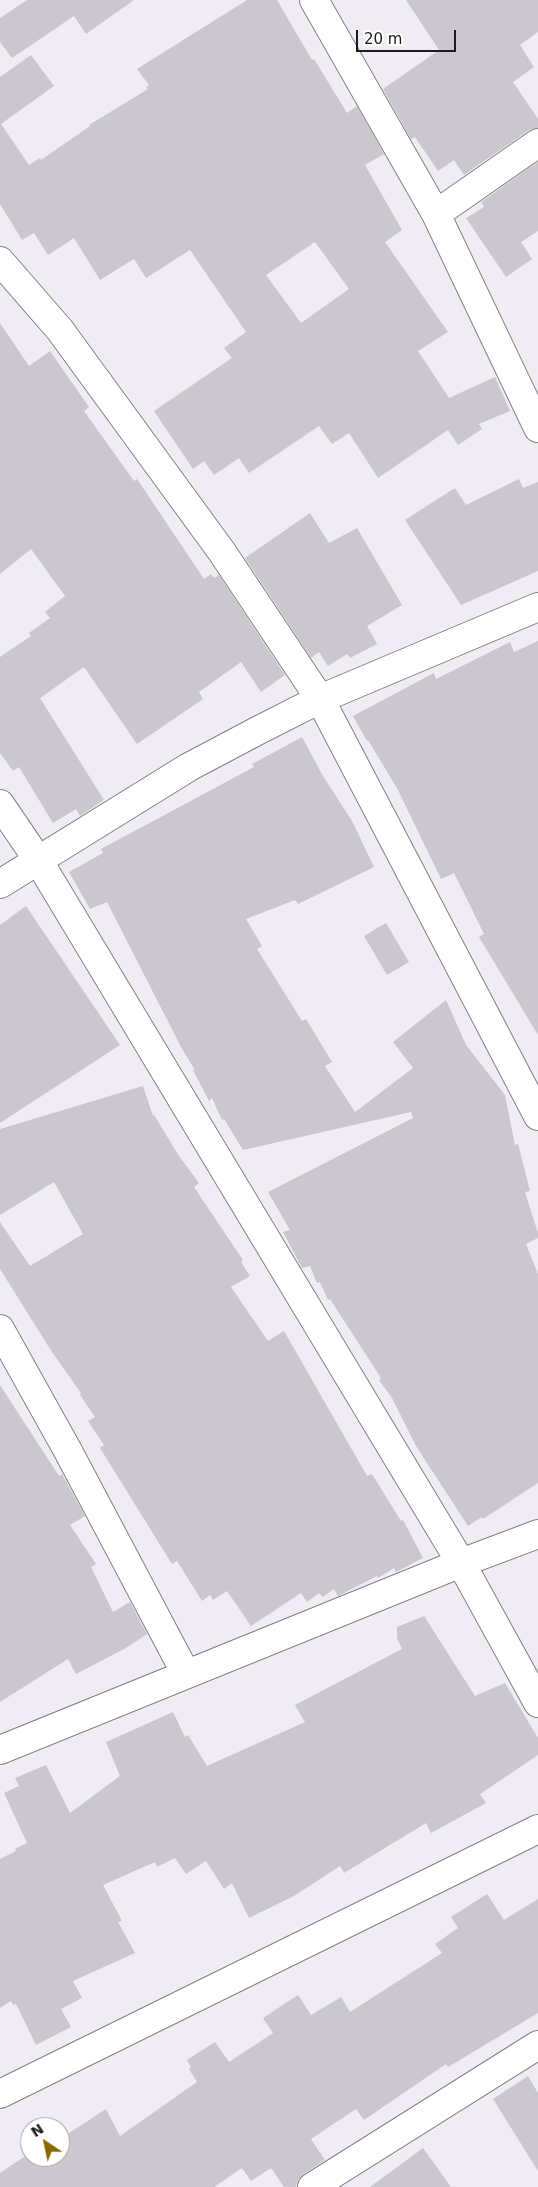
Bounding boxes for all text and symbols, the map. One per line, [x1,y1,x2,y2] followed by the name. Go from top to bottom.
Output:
[358,20,458,52] scale bar
[364,30,402,48] text: 20 m
[20,2117,70,2167] north arrow
[28,2120,47,2140] text: N

